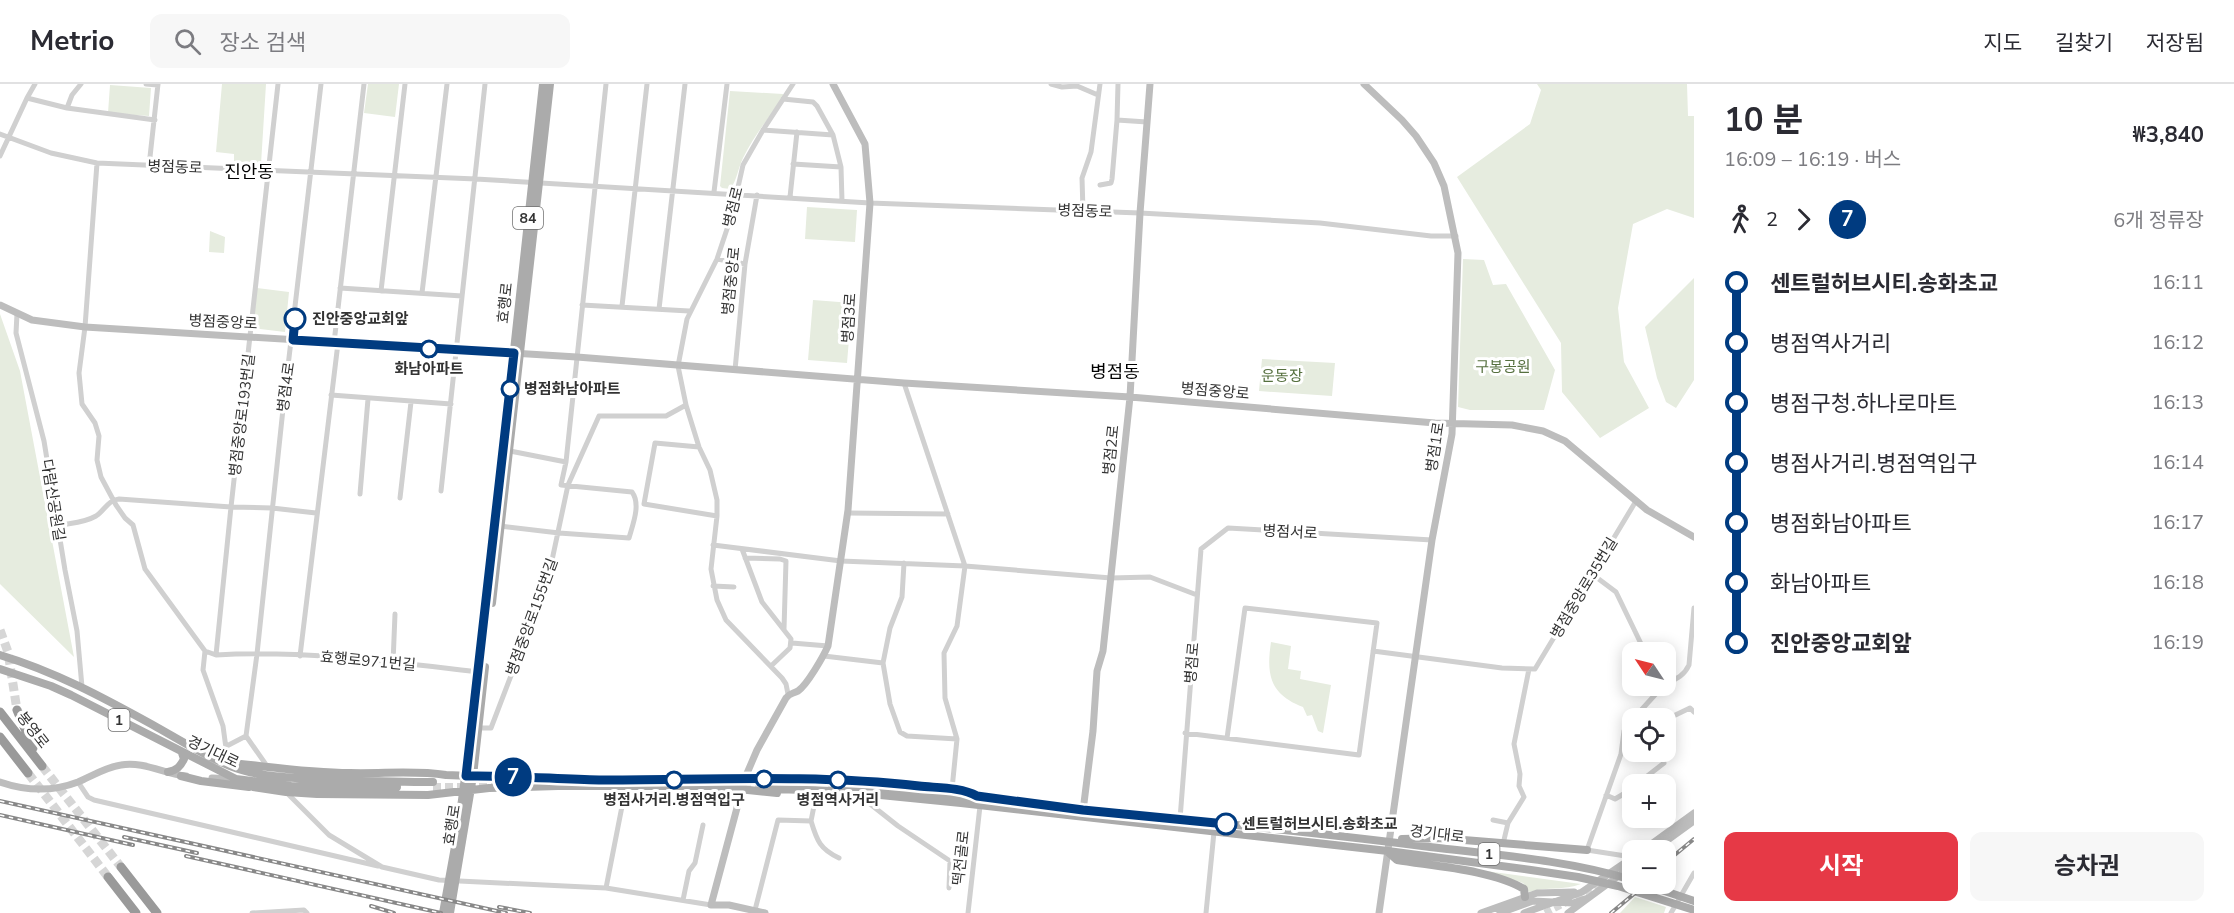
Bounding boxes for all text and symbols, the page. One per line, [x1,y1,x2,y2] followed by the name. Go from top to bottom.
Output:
[150,14,570,68] search box
[30,22,114,60] text: Metrio
[171,25,204,58] icon: search
[219,28,306,58] text: 장소 검색
[1983,29,2022,57] text: 지도
[2055,29,2113,57] text: 길찾기
[2146,29,2204,57] text: 저장됨
[1724,98,1803,143] text: 10 분
[2133,120,2204,150] text: ₩3,840
[1724,146,1901,173] text: 16:09 – 16:19 · 버스
[147,156,203,178] street label: 병점동로
[224,160,274,184] district label: 진안동
[718,184,748,230] street label: 병점로
[1057,200,1113,222] street label: 병점동로
[1724,203,1757,236] icon: walk
[1787,203,1820,236] icon: forward
[1841,205,1854,233] text: 7
[1766,206,1778,233] text: 2
[513,207,543,229] road number: 84
[2113,207,2204,234] text: 6개 정류장
[717,246,745,316] street label: 병점중앙로
[1770,269,1998,299] text: 센트럴허브시티.송화초교
[2151,269,2204,296] text: 16:11
[493,281,517,325] street label: 효행로
[837,292,861,344] street label: 병점3로
[284,308,306,330] marker: 진안중앙교회앞
[312,309,409,329] place label: 진안중앙교회앞
[188,310,258,334] street label: 병점중앙로
[1770,329,1891,359] text: 병점역사거리
[2151,329,2204,356] text: 16:12
[420,340,438,358] marker: 화남아파트
[225,352,259,478] street label: 병점중앙로193번길
[1475,357,1531,377] park label: 구봉공원
[394,359,464,379] place label: 화남아파트
[1090,360,1140,384] district label: 병점동
[273,361,299,413] street label: 병점4로
[1261,366,1303,386] park label: 운동장
[1180,378,1250,404] street label: 병점중앙로
[524,379,621,399] place label: 병점화남아파트
[501,380,519,398] marker: 병점화남아파트
[1770,389,1957,419] text: 병점구청.하나로마트
[2151,389,2204,416] text: 16:13
[1421,421,1449,473] street label: 병점1로
[1098,424,1124,476] street label: 병점2로
[1770,449,1977,479] text: 병점사거리.병점역입구
[2151,449,2204,476] text: 16:14
[37,458,69,542] street label: 다람산공원길
[1770,509,1912,539] text: 병점화남아파트
[2151,509,2204,536] text: 16:17
[1262,521,1318,543] street label: 병점서로
[1546,534,1622,642] street label: 병점중앙로35번길
[501,556,563,678] street label: 병점중앙로155번길
[1770,569,1871,599] text: 화남아파트
[2151,569,2204,596] text: 16:18
[1770,629,1912,659] text: 진안중앙교회앞
[2151,629,2204,656] text: 16:19
[1180,642,1204,684] street label: 병점로
[1622,642,1676,696] north arrow
[1622,642,1676,894] map controls
[319,647,417,675] street label: 효행로971번길
[12,708,54,752] street label: 봉영로
[1622,708,1676,762] button: locate
[108,709,130,731] road number: 1
[184,731,242,773] street label: 경기대로
[494,758,532,796] line badge: 7
[507,763,519,791] text: 7
[755,770,773,788] unlabelled marker
[665,771,683,789] marker: 병점사거리.병점역입구
[829,771,847,789] marker: 병점역사거리
[1622,774,1676,828] button: +
[603,790,745,810] place label: 병점사거리.병점역입구
[797,790,879,810] place label: 병점역사거리
[439,803,465,847] street label: 효행로
[1215,813,1237,835] marker: 센트럴허브시티.송화초교
[1242,814,1398,834] place label: 센트럴허브시티.송화초교
[1408,821,1466,847] street label: 경기대로
[948,830,974,886] street label: 떡전골로
[1724,832,1958,901] button: 시작
[1970,832,2204,901] button: 승차권
[1622,840,1676,894] button: −
[1478,843,1500,865] road number: 1

